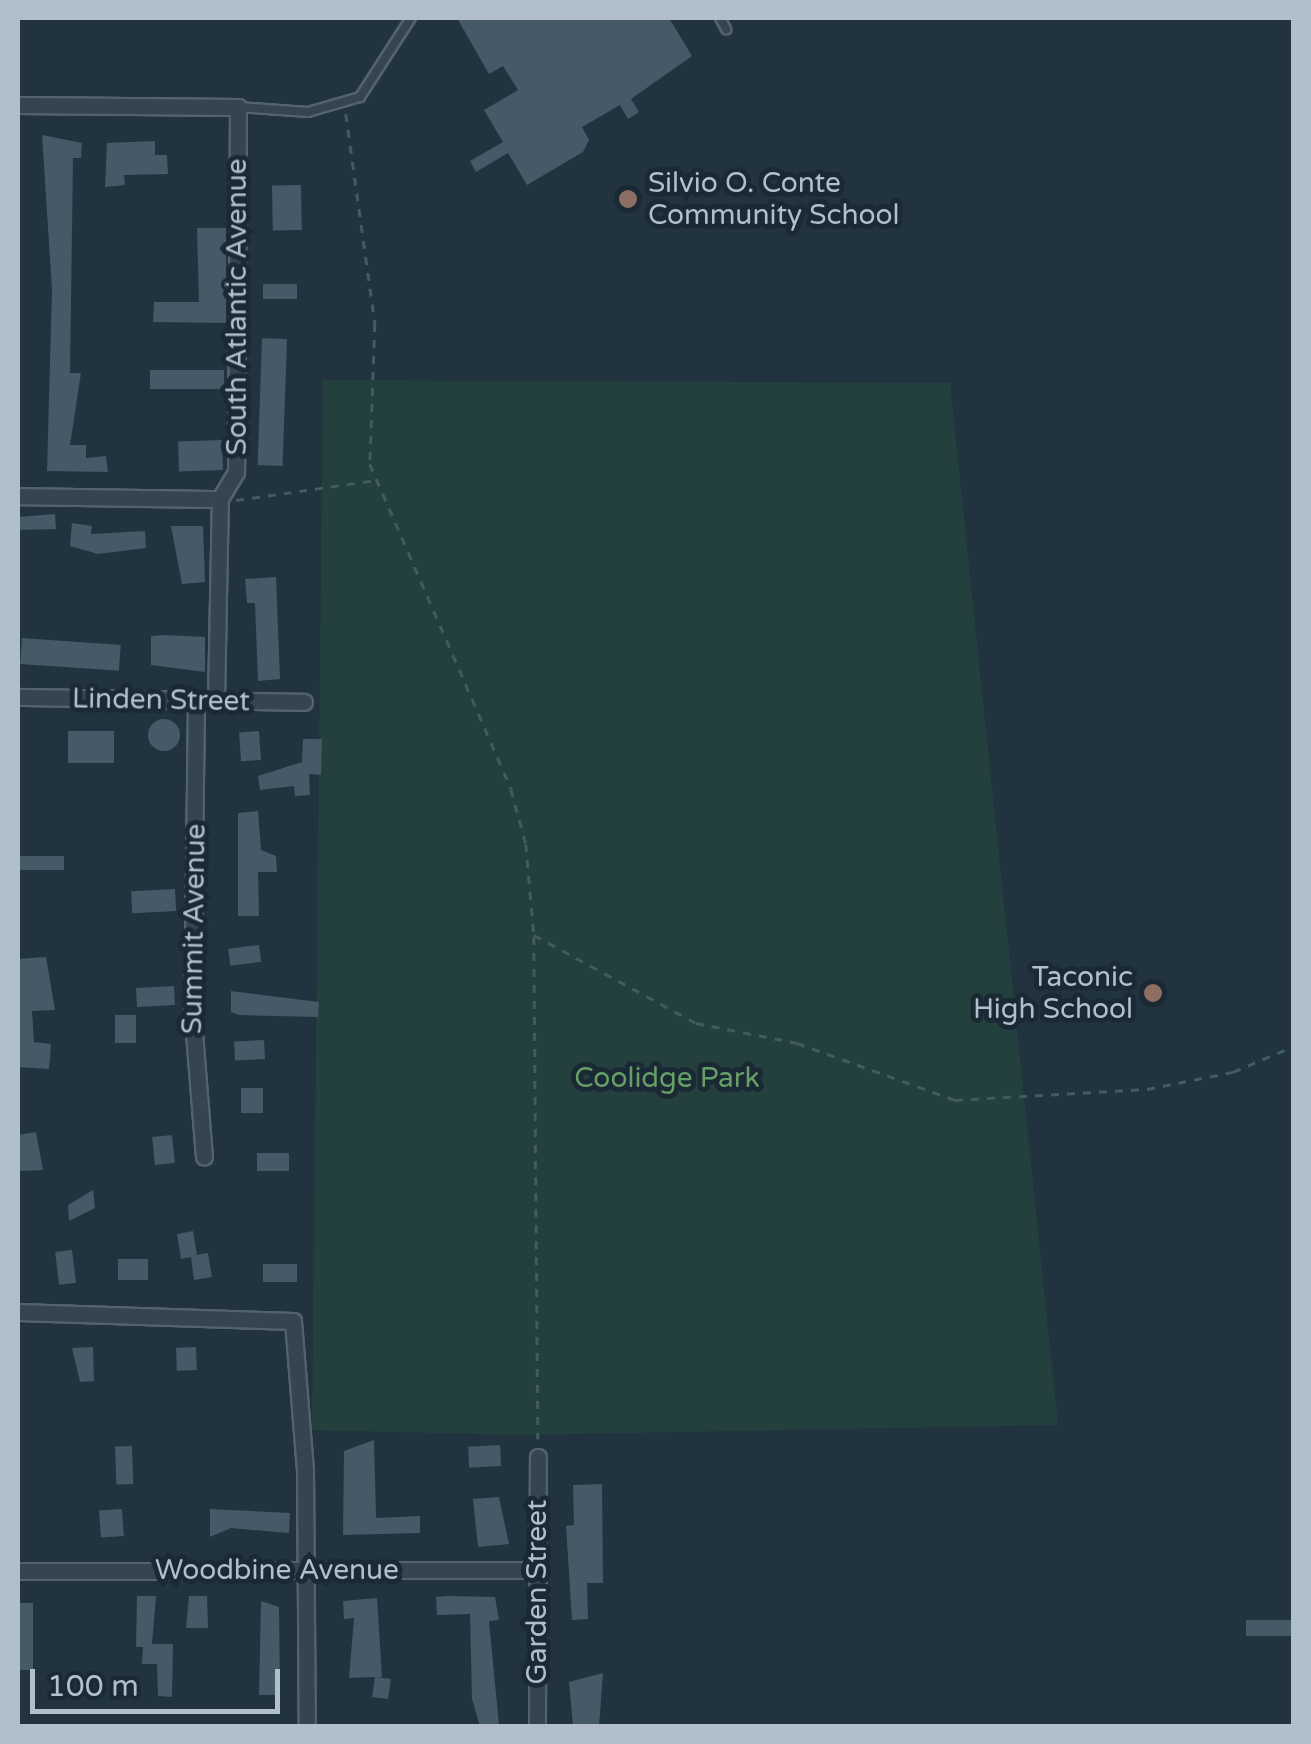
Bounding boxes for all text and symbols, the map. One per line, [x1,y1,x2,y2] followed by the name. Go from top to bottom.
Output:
[220,159,254,455] street label: South Atlantic Avenue
[648,166,900,232] place label: Silvio O. Conte Community School
[617,188,639,210] marker: Silvio O. Conte Community School
[72,682,250,718] street label: Linden Street
[175,823,213,1035] street label: Summit Avenue
[973,960,1133,1026] place label: Taconic High School
[1142,982,1164,1004] marker: Taconic High School
[574,1061,760,1095] park label: Coolidge Park
[520,1499,554,1685] street label: Garden Street
[155,1553,399,1587] street label: Woodbine Avenue
[35,1649,285,1711] scale bar
[47,1668,139,1705] text: 100 m

